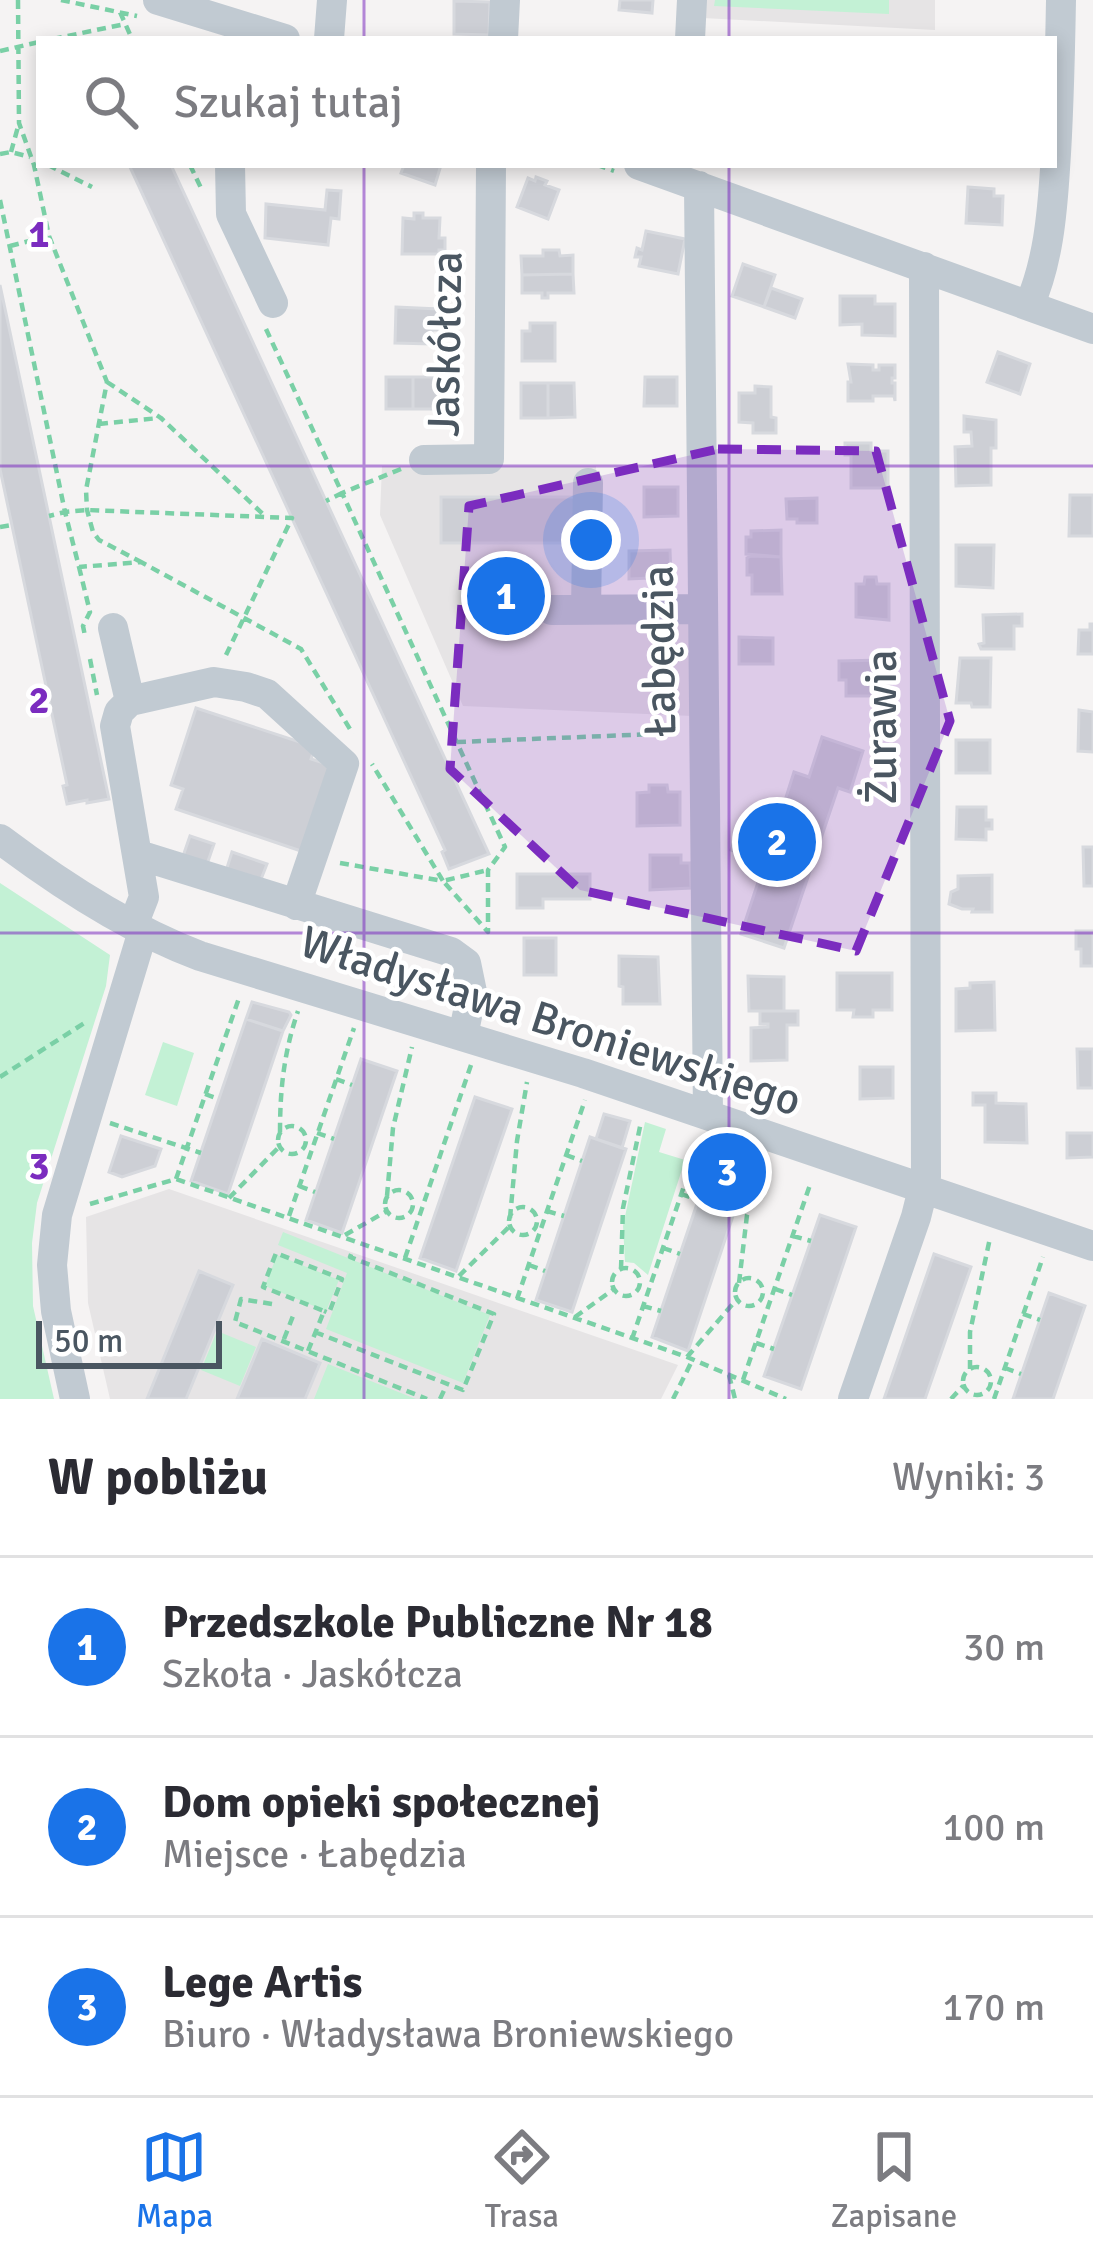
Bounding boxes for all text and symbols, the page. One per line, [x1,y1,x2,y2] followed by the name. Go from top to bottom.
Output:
[36,36,1057,168] search box
[78,69,144,135] icon: search
[174,75,403,130] text: Szukaj tutaj
[28,210,50,258] text: 1
[416,251,475,437] street label: Jaskółcza
[561,510,621,570] your location
[467,551,545,641] pin: 1
[631,565,688,737] street label: Łabędzia
[854,649,909,805] street label: Żurawia
[28,676,50,724] text: 2
[738,797,816,887] pin: 2
[293,914,808,1128] street label: Władysława Broniewskiego
[688,1127,766,1217] pin: 3
[28,1142,50,1190] text: 3
[36,1315,222,1368] scale bar
[54,1321,123,1362] text: 50 m
[48,1446,268,1509] text: W pobliżu
[892,1453,1045,1501] text: Wyniki: 3
[162,1595,713,1650] text: Przedszkole Publiczne Nr 18
[76,1623,98,1671] text: 1
[963,1623,1045,1671] text: 30 m
[162,1650,463,1698] text: Szkoła · Jaskółcza
[162,1775,601,1830] text: Dom opieki społecznej
[76,1803,98,1851] text: 2
[942,1803,1045,1851] text: 100 m
[162,1830,467,1878] text: Miejsce · Łabędzia
[162,1955,362,2010] text: Lege Artis
[76,1983,98,2031] text: 3
[942,1983,1045,2031] text: 170 m
[162,2010,734,2058] text: Biuro · Władysława Broniewskiego
[136,2124,213,2237] tab: Mapa
[485,2124,559,2237] tab: Trasa
[830,2124,957,2237] tab: Zapisane

